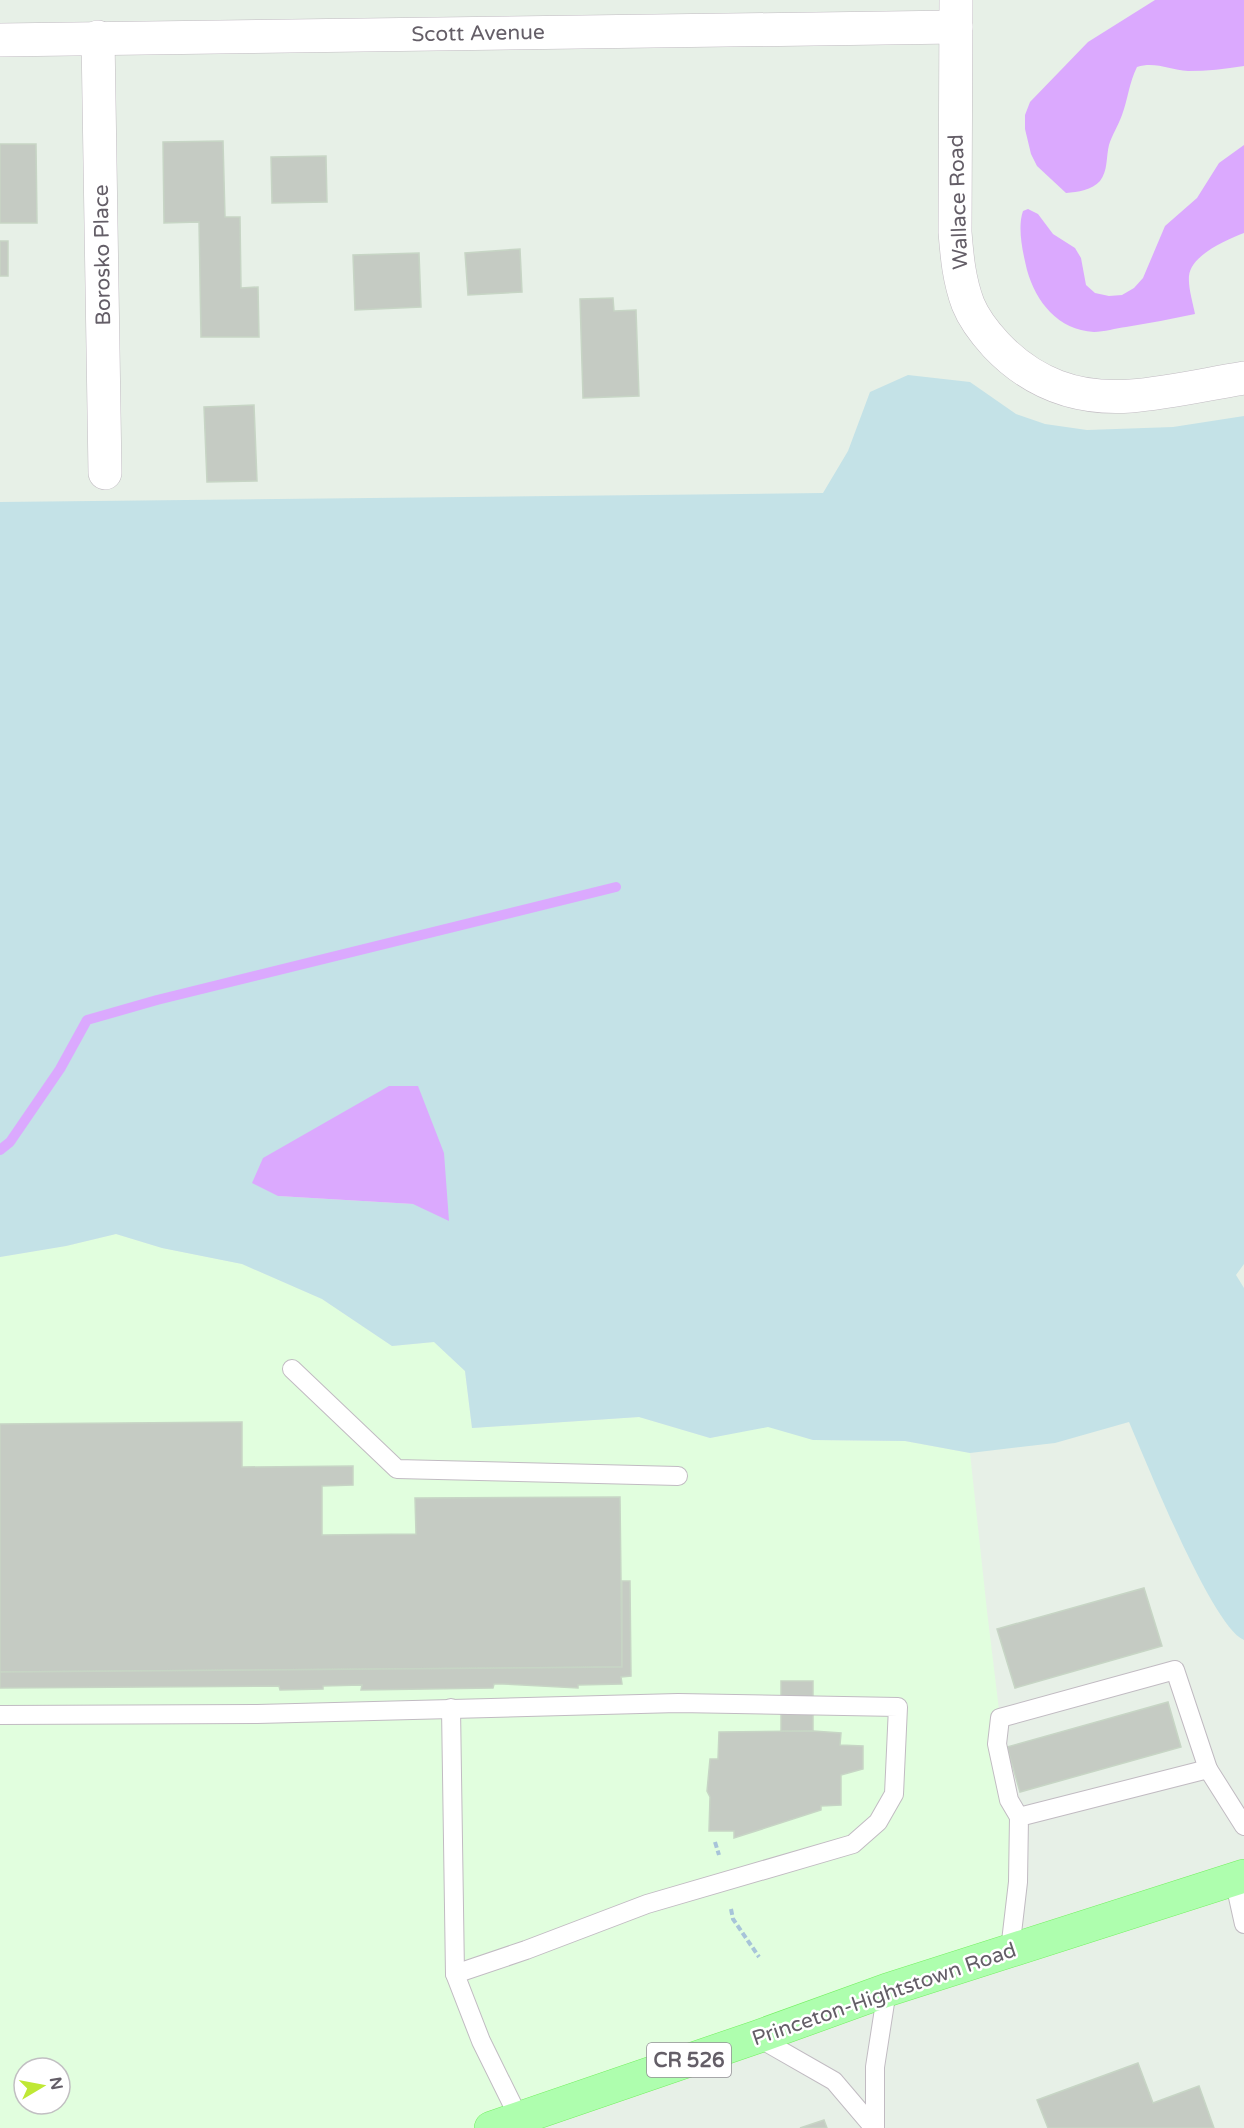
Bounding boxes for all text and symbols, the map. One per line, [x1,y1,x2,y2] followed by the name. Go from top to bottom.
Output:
[411,20,545,47] street label: Scott Avenue
[944,134,973,270] street label: Wallace Road
[89,184,116,326] street label: Borosko Place
[749,1937,1020,2052] street label: Princeton-Hightstown Road
[647,2043,731,2077] road number: CR 526
[12,2056,72,2116] north arrow
[45,2076,67,2092] text: N

